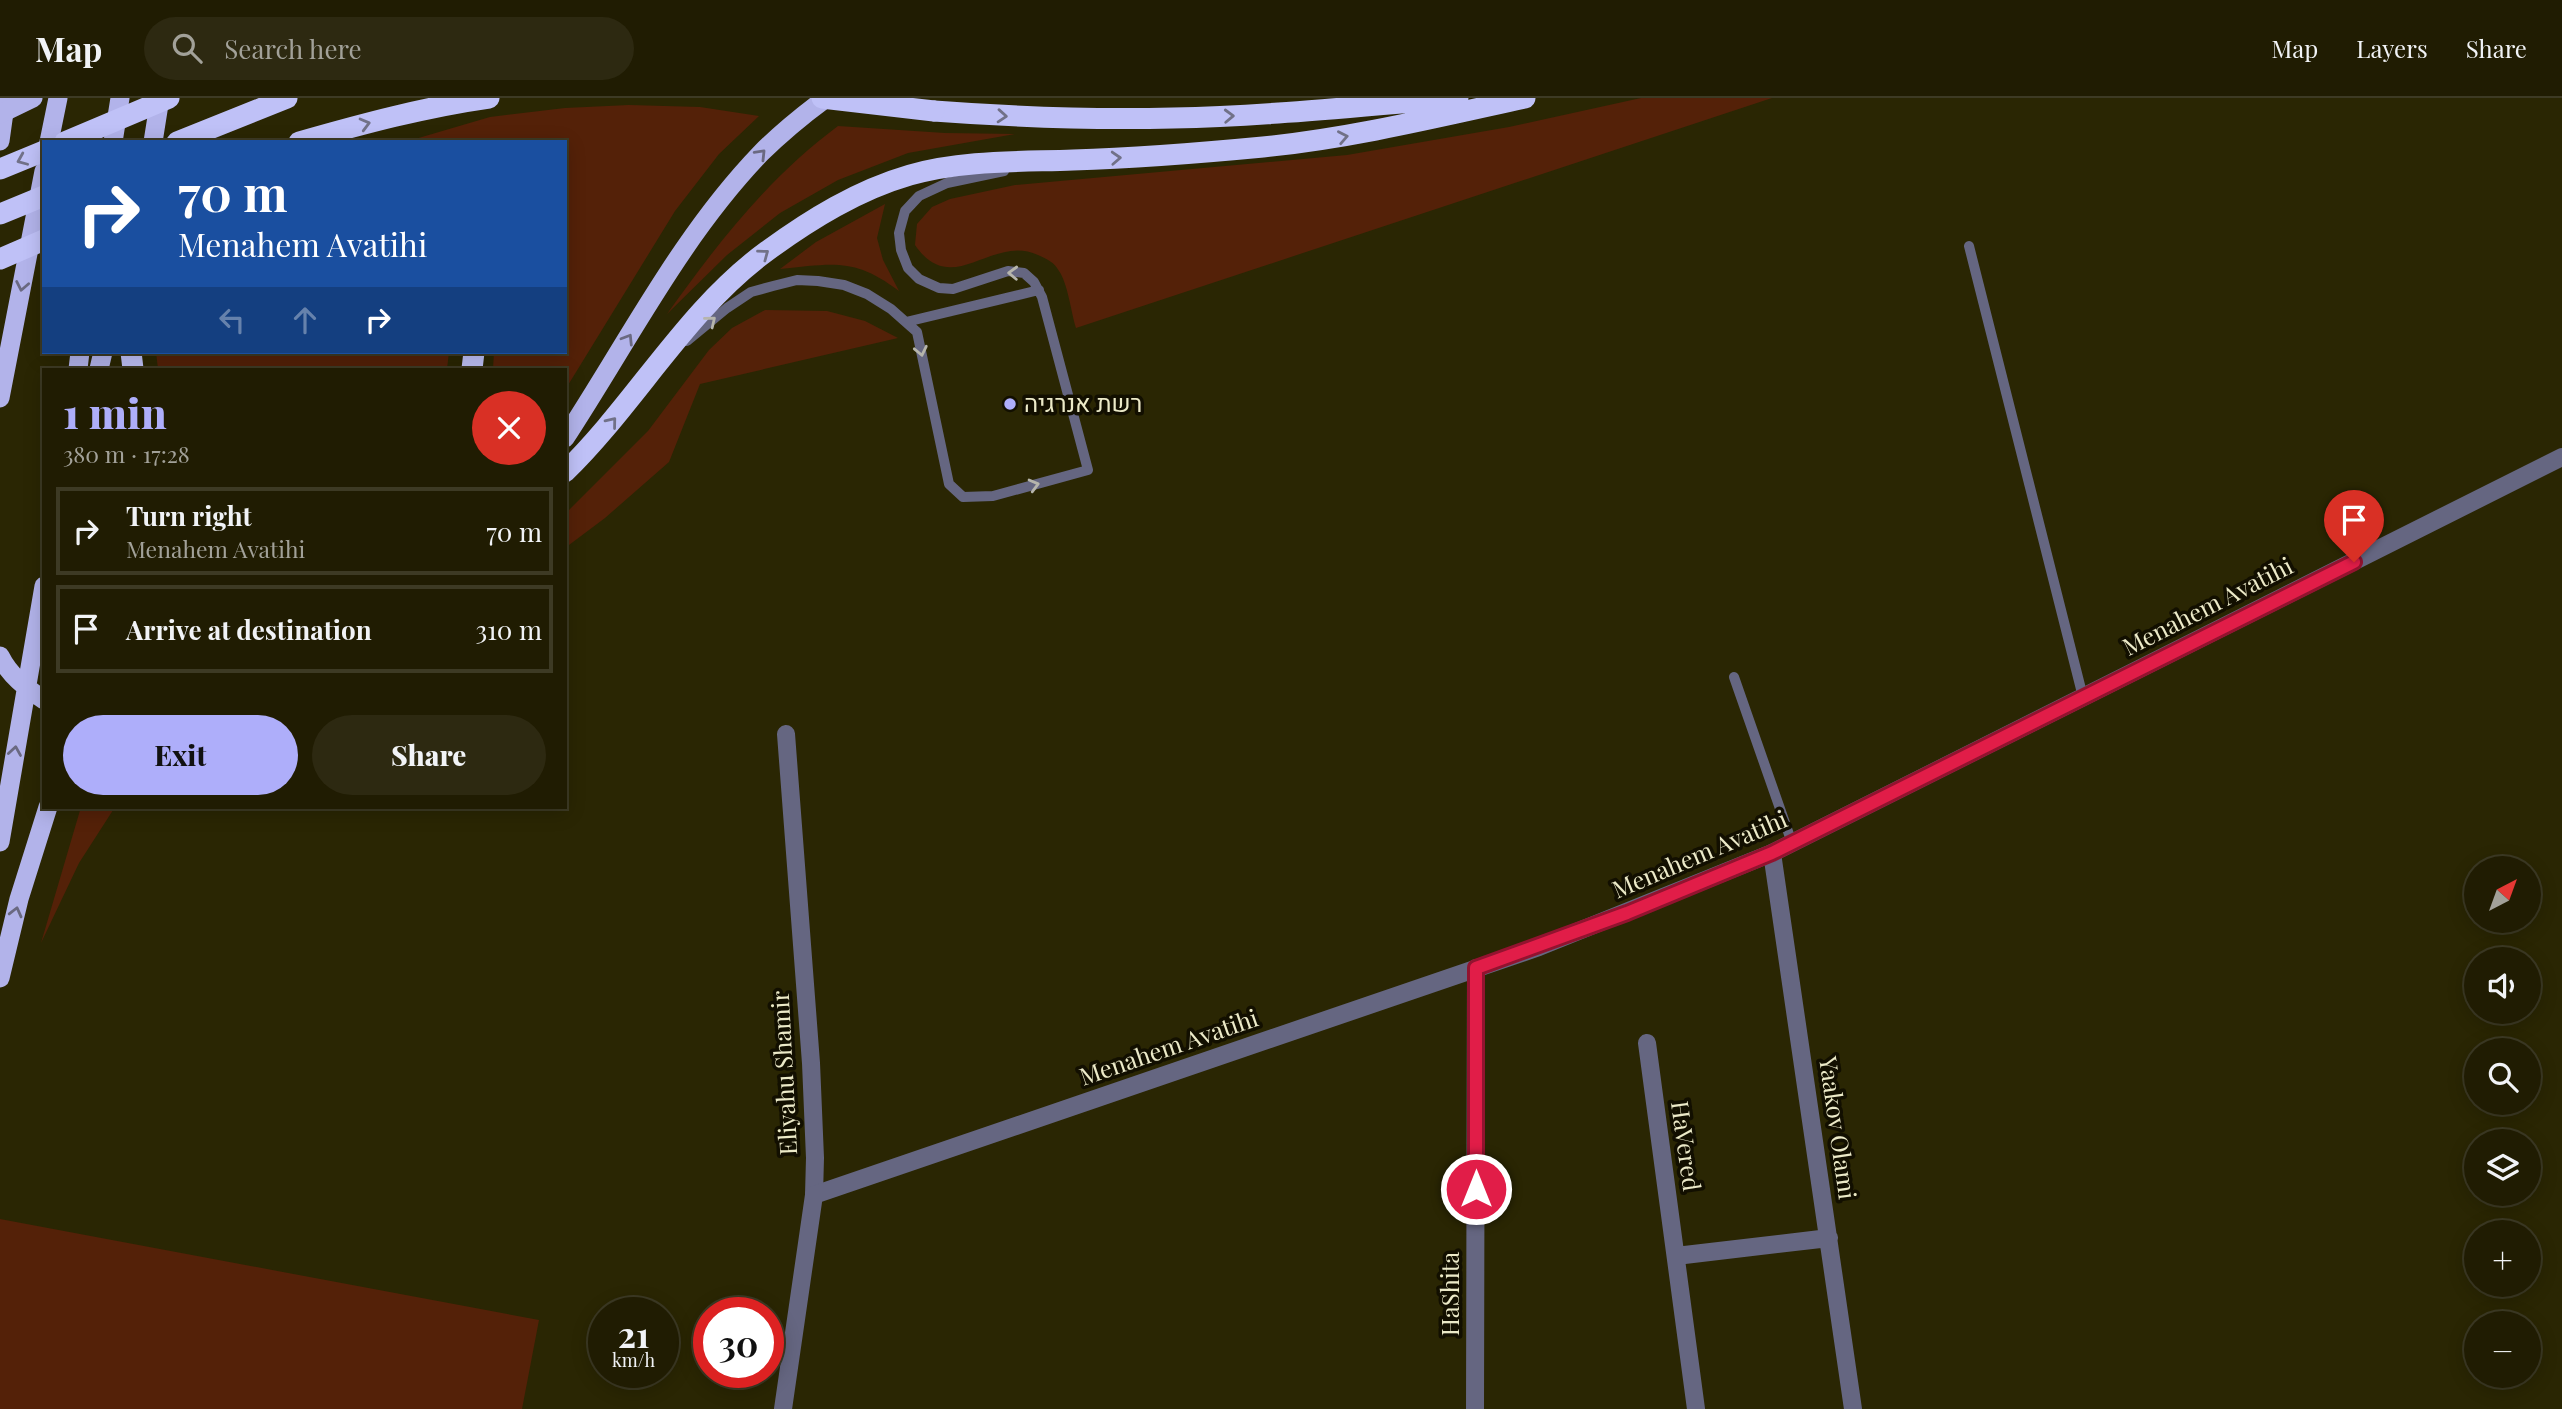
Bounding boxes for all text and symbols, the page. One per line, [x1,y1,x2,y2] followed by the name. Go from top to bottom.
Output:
[144,17,634,80] search box
[35,26,102,70] text: Map
[168,29,206,67] icon: search
[224,31,362,66] text: Search here
[2272,32,2318,64] text: Map
[2356,32,2428,64] text: Layers
[2466,32,2527,64] text: Share
[997,108,1008,123] one-way arrow
[1224,108,1235,123] one-way arrow
[359,117,371,132] one-way arrow
[1337,130,1349,145] one-way arrow
[753,150,765,163] one-way arrow
[1111,150,1122,165] one-way arrow
[17,152,29,166] one-way arrow
[178,159,288,224] text: 70 m
[63,168,154,259] icon: right
[178,222,427,265] text: Menahem Avatihi
[756,249,768,262] one-way arrow
[1007,266,1018,281] one-way arrow
[15,280,30,292] one-way arrow
[213,301,251,339] icon: left
[286,301,324,339] icon: ahead
[359,301,397,339] icon: right
[703,317,715,330] one-way arrow
[620,333,633,346] one-way arrow
[913,345,928,357] one-way arrow
[63,384,167,440] text: 1 min
[1024,386,1142,418] place label: רשת אנרגיה
[472,391,546,465] button: close
[1002,396,1018,412] marker: רשת אנרגיה
[604,418,616,431] one-way arrow
[63,438,190,469] text: 380 m · 17:28
[1028,478,1040,493] one-way arrow
[2324,490,2384,562] pin
[126,498,252,533] text: Turn right
[2335,501,2373,539] icon: arrive
[67,512,105,550] icon: right
[486,514,542,549] text: 70 m
[126,533,305,564] text: Menahem Avatihi
[2117,549,2298,662] street label: Menahem Avatihi
[67,610,105,648] icon: arrive
[126,612,372,647] text: Arrive at destination
[475,612,542,647] text: 310 m
[63,715,298,795] button: Exit
[312,715,546,795] button: Share
[7,745,22,757] one-way arrow
[1607,802,1792,904] street label: Menahem Avatihi
[2464,856,2541,933] north arrow
[2464,856,2541,1388] map controls
[8,906,22,918] one-way arrow
[2464,947,2541,1024] button: sound
[763,990,803,1156] street label: Eliyahu Shamir
[1075,1001,1262,1092] street label: Menahem Avatihi
[2464,1038,2541,1115] button: search
[1813,1053,1865,1201] street label: Yaakov Olami
[1665,1099,1709,1193] street label: HaVered
[2464,1129,2541,1206] button: layers
[1439,1152,1513,1226] position arrow
[2464,1220,2541,1297] button: +
[1433,1252,1465,1336] street label: HaShita
[693,1297,784,1388] speed limit sign: 30
[618,1310,649,1357] text: 21
[2464,1311,2541,1388] button: −
[612,1348,655,1372] text: km/h

